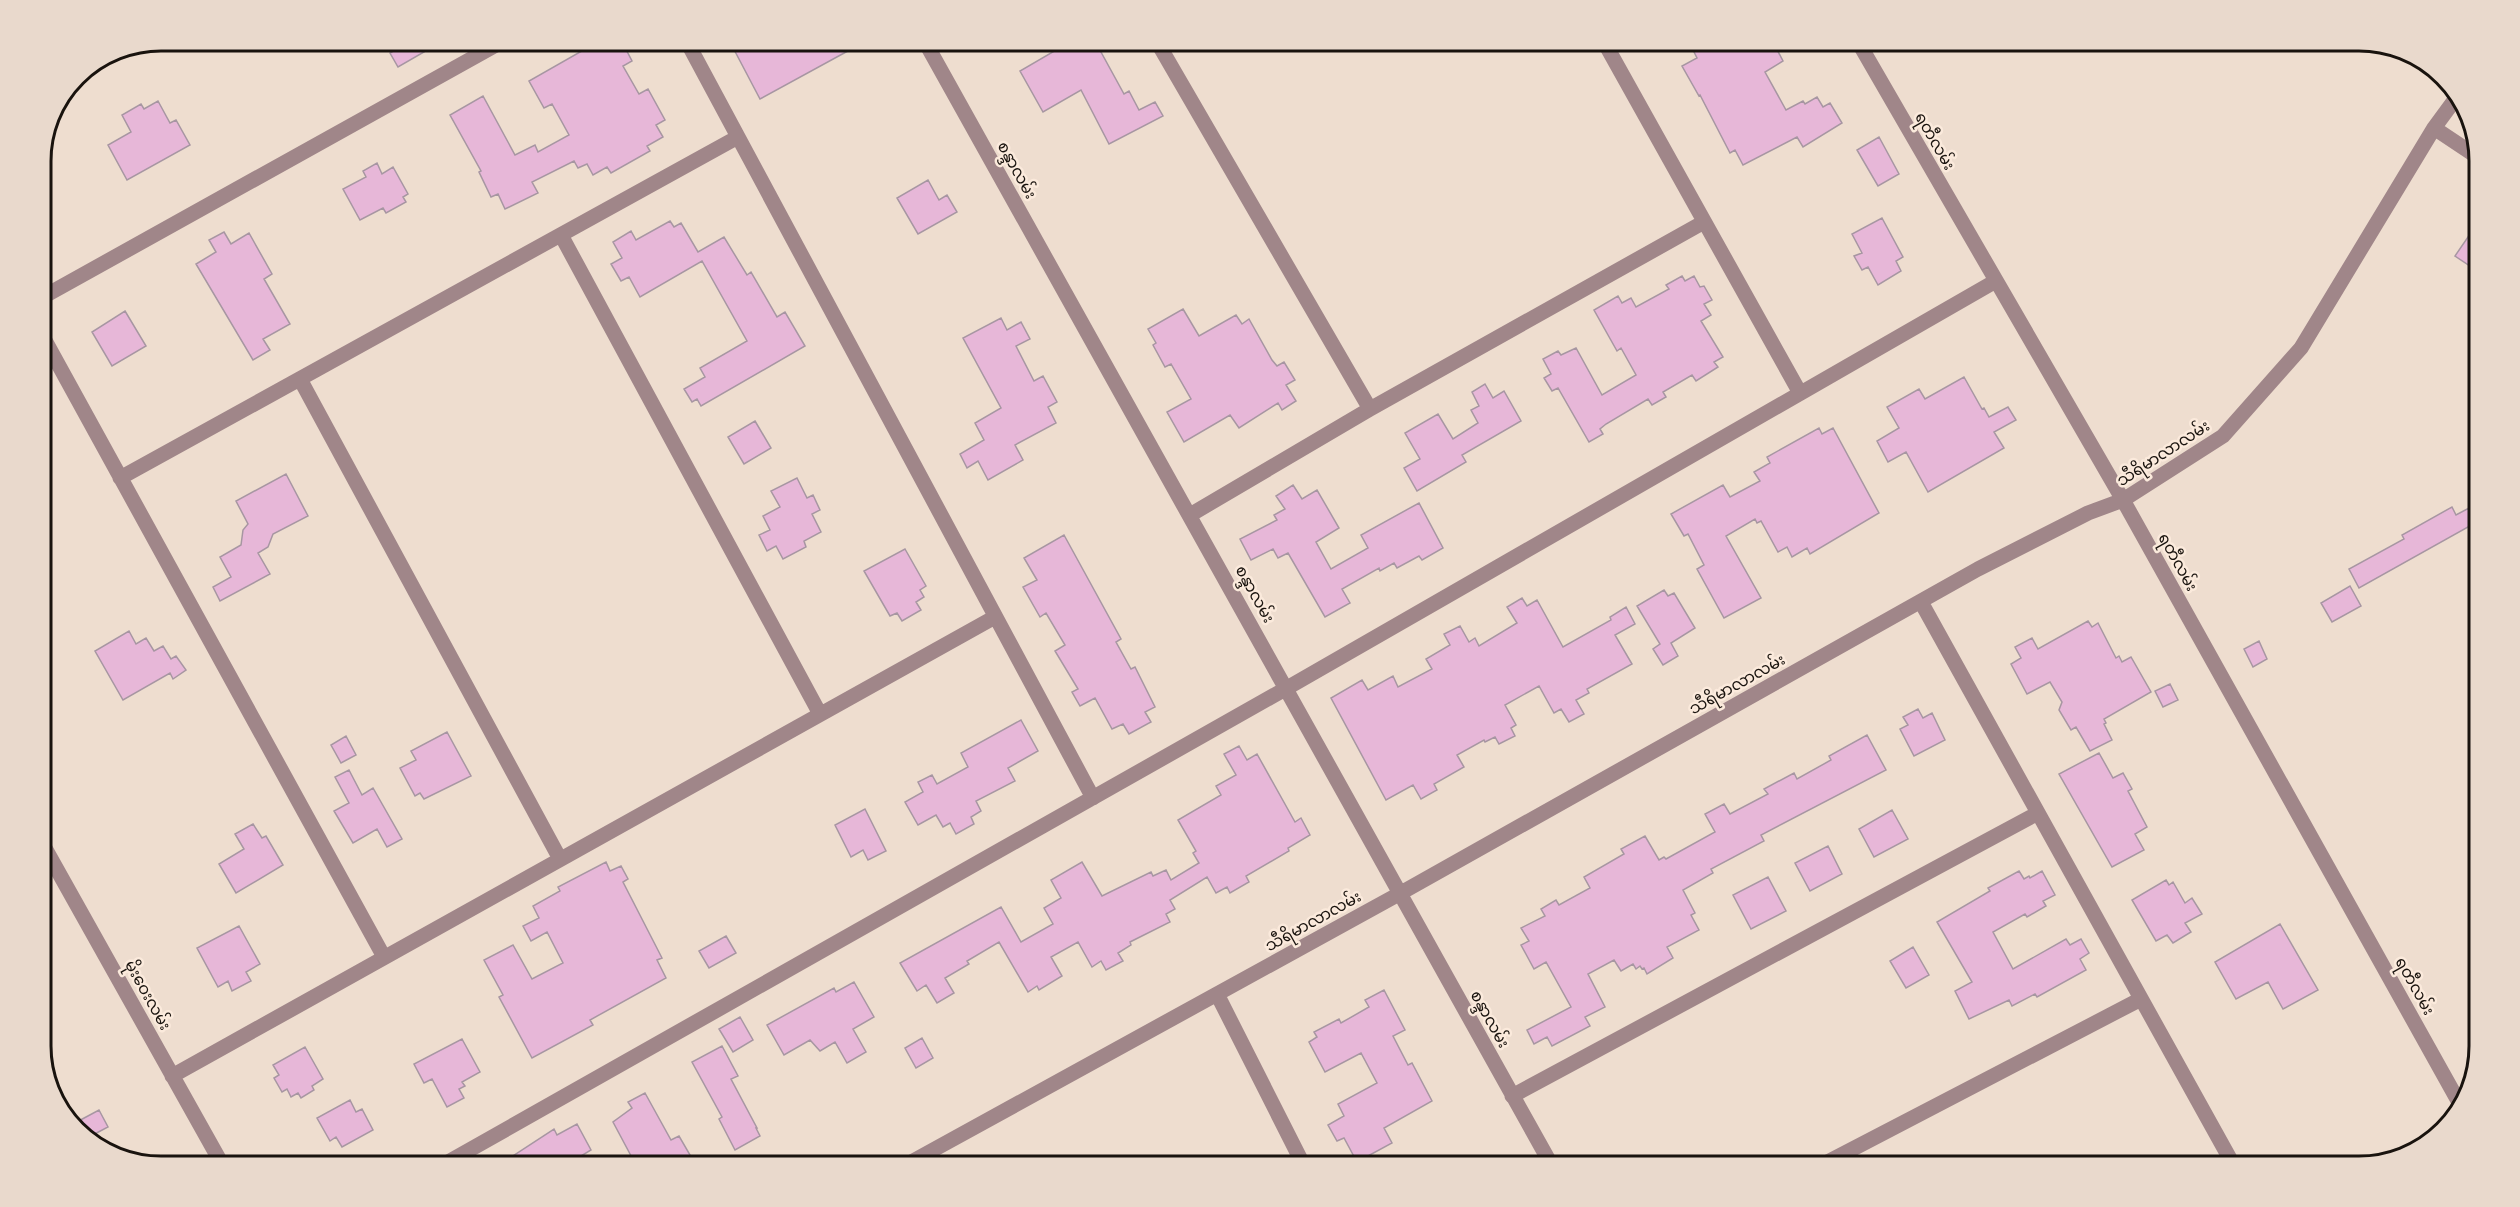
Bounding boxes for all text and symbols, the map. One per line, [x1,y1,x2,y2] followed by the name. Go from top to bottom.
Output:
[1907,108,1961,175] street label: ရတီလမ်း
[990,137,1042,204] street label: စန္ဒာလမ်း
[2112,414,2215,493] street label: သီရိမာလာလမ်း
[2151,529,2203,596] street label: ရတီလမ်း
[1228,561,1280,628] street label: စန္ဒာလမ်း
[1685,648,1790,722] street label: သီရိမာလာလမ်း
[1261,885,1366,959] street label: သီရိမာလာလမ်း
[2388,953,2440,1020] street label: ရတီလမ်း
[117,956,177,1036] street label: မိုးဝေးလမ်း
[1463,986,1515,1053] street label: စန္ဒာလမ်း

